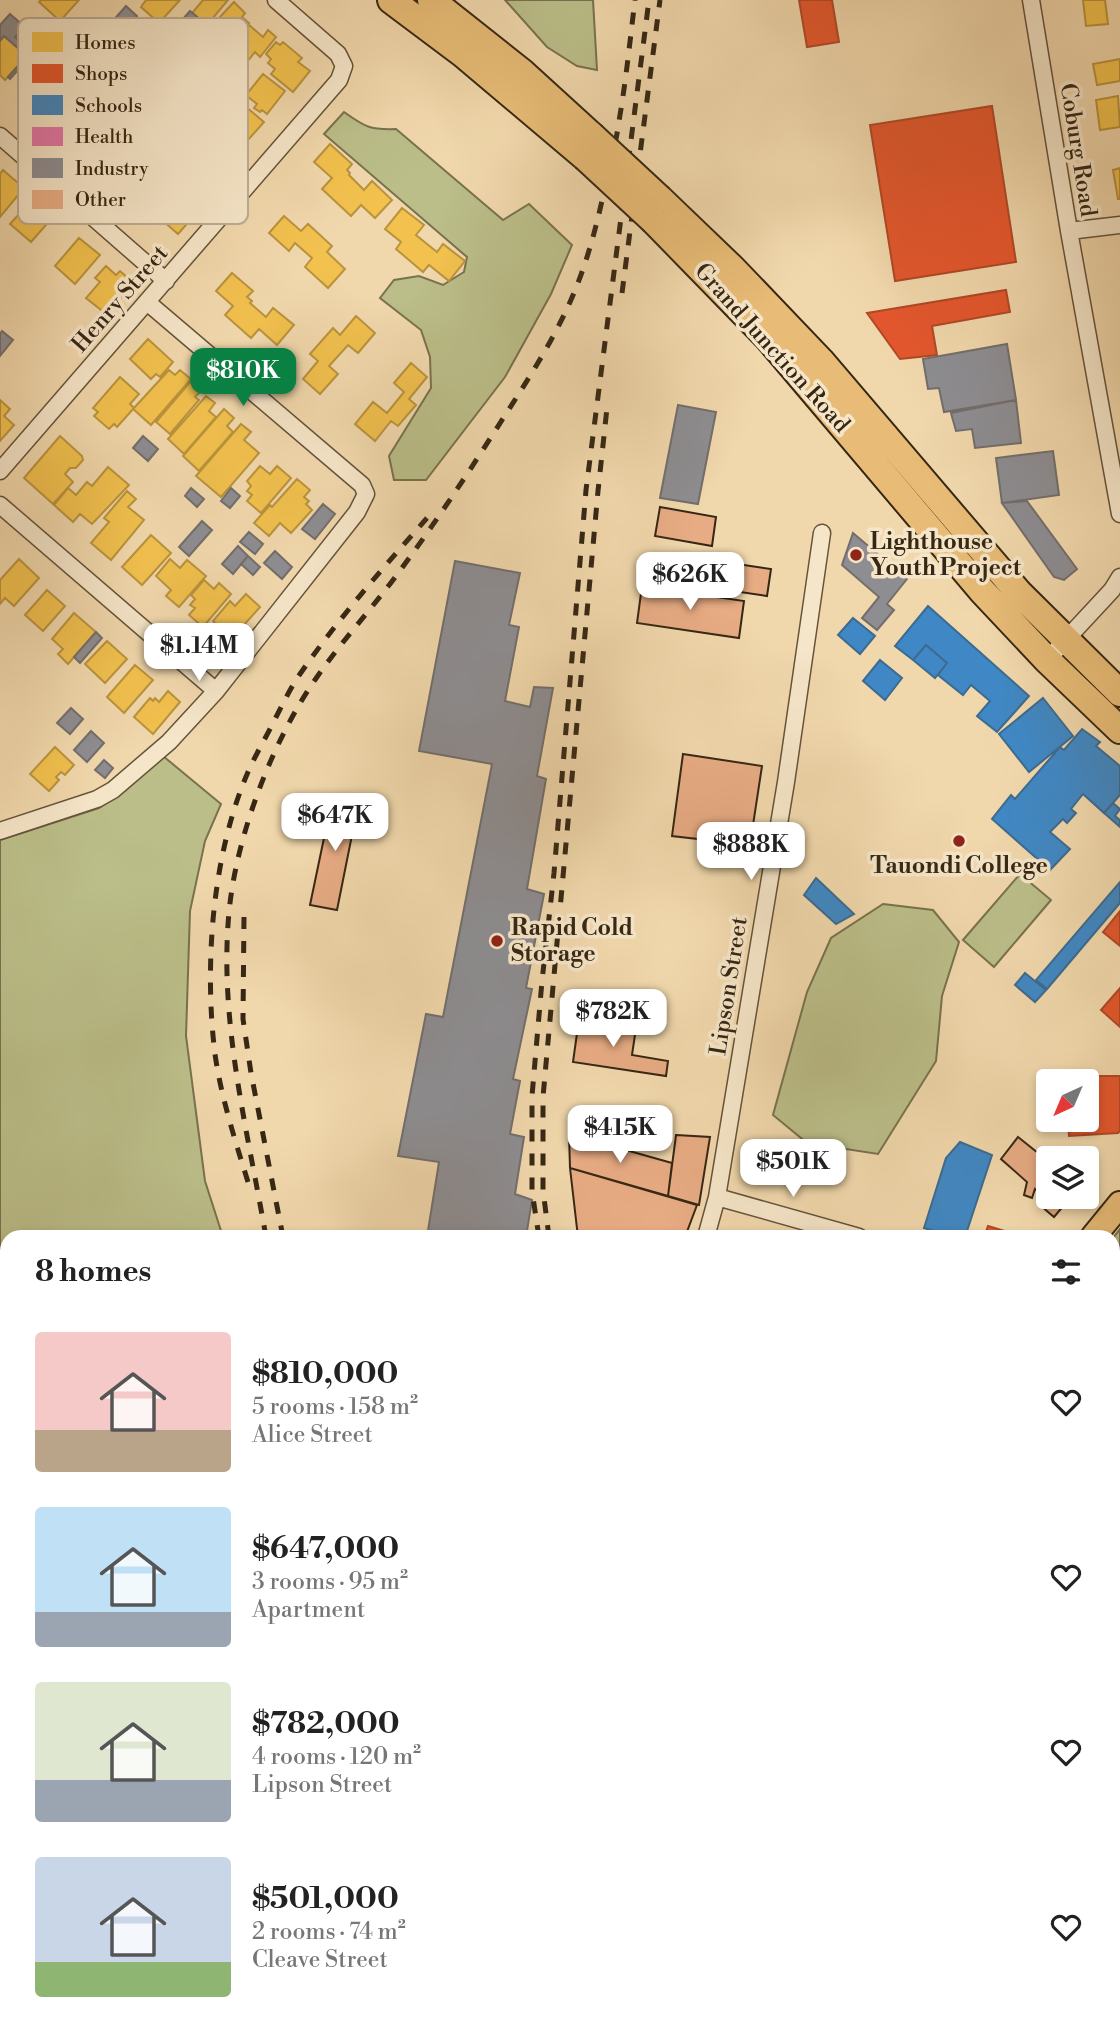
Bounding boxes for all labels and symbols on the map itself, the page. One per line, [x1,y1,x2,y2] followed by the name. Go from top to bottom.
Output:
[18,18,248,224] legend
[75,31,135,55] text: Homes
[75,62,127,86] text: Shops
[1054,81,1102,219] street label: Coburg Road
[75,94,142,118] text: Schools
[75,125,133,149] text: Health
[75,157,149,181] text: Industry
[75,188,126,212] text: Other
[66,240,174,358] street label: Henry Street
[688,257,856,439] street label: Grand Junction Road
[194,348,292,408] pin: $810K
[870,528,1022,582] place label: Lighthouse Youth Project
[848,547,864,563] marker: Lighthouse Youth Project
[641,552,739,612] pin: $626K
[142,624,256,683] pin: $1.14M
[286,794,384,853] pin: $647K
[702,822,800,882] pin: $888K
[951,833,967,849] marker: Tauondi College
[870,852,1048,880] place label: Tauondi College
[511,914,634,968] place label: Rapid Cold Storage
[704,915,754,1057] street label: Lipson Street
[489,933,505,949] marker: Rapid Cold Storage
[564,990,662,1049] pin: $782K
[1036,1069,1099,1132] north arrow
[571,1106,669,1165] pin: $415K
[744,1140,842,1199] pin: $501K

